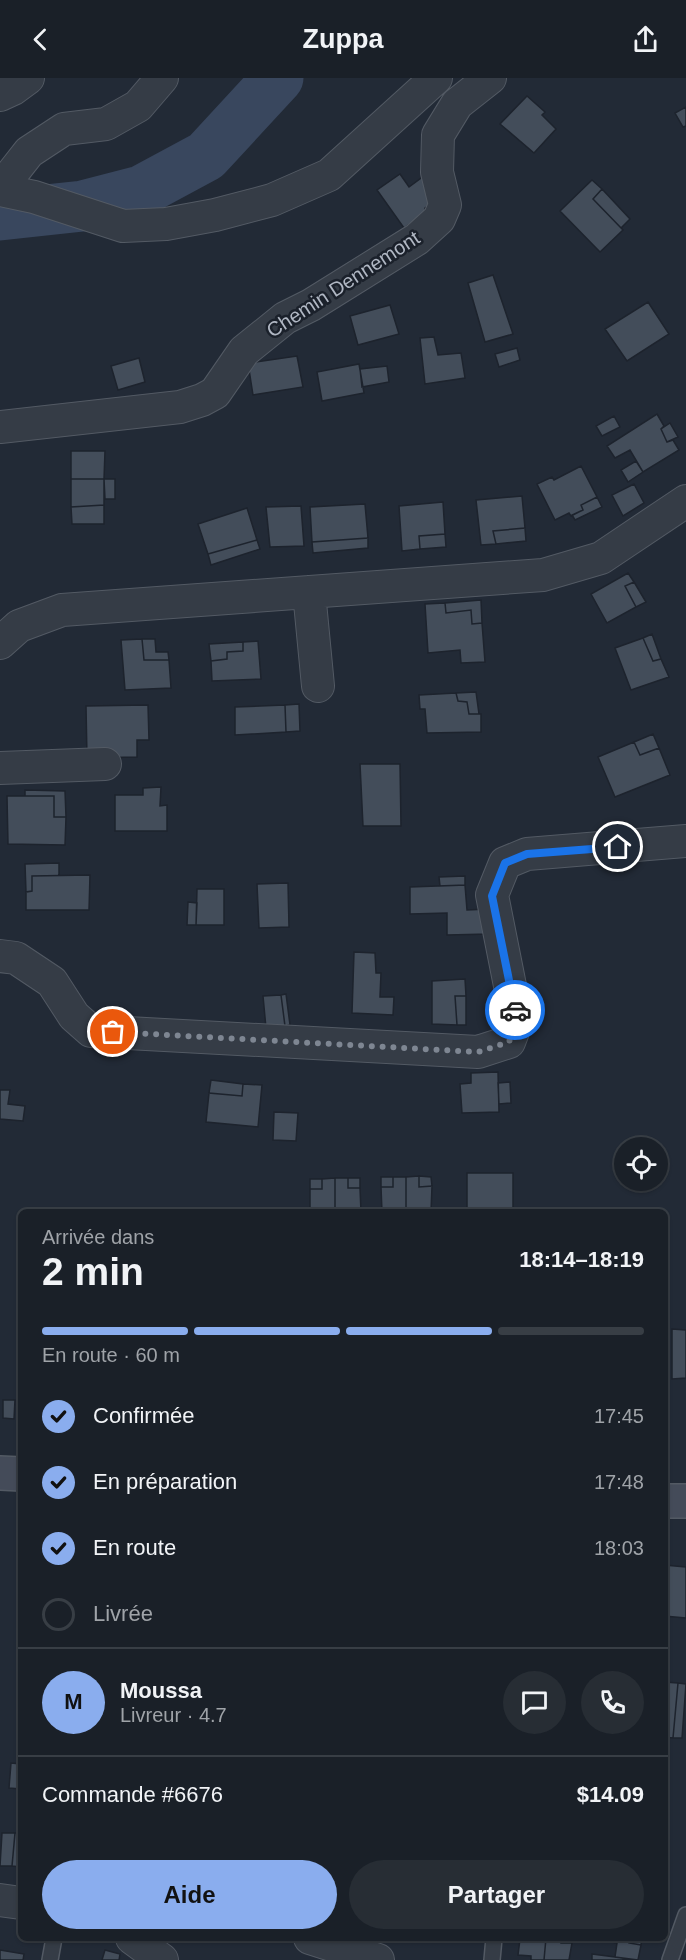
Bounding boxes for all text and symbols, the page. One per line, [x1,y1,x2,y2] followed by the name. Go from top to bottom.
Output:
[24,23,57,56] icon: back
[629,23,662,56] icon: share
[303,24,384,54] text: Zuppa
[262,226,424,342] street label: Chemin Dennemont
[592,821,643,872] pin
[601,830,634,863] icon: home
[485,980,545,1040] courier
[499,994,532,1027] icon: car
[87,1006,138,1057] pin
[96,1015,129,1048] icon: bag
[614,1137,668,1191] map controls
[614,1137,668,1191] button: locate
[42,1226,154,1248] text: Arrivée dans
[519,1247,644,1272] text: 18:14–18:19
[42,1250,144,1293] text: 2 min
[42,1344,180,1366] text: En route · 60 m
[42,1400,75,1433] icon: check
[93,1403,194,1428] text: Confirmée
[594,1405,644,1427] text: 17:45
[42,1466,75,1499] icon: check
[93,1469,237,1494] text: En préparation
[594,1471,644,1493] text: 17:48
[42,1532,75,1565] icon: check
[93,1535,176,1560] text: En route
[594,1537,644,1559] text: 18:03
[93,1601,153,1626] text: Livrée
[503,1671,566,1734] button: chat
[581,1671,644,1734] button: phone
[120,1678,202,1703] text: Moussa
[64,1689,83,1714] text: M
[120,1704,227,1726] text: Livreur · 4.7
[42,1782,223,1807] text: Commande #6676
[577,1782,644,1807] text: $14.09
[42,1860,337,1929] button: Aide
[349,1860,644,1929] button: Partager

